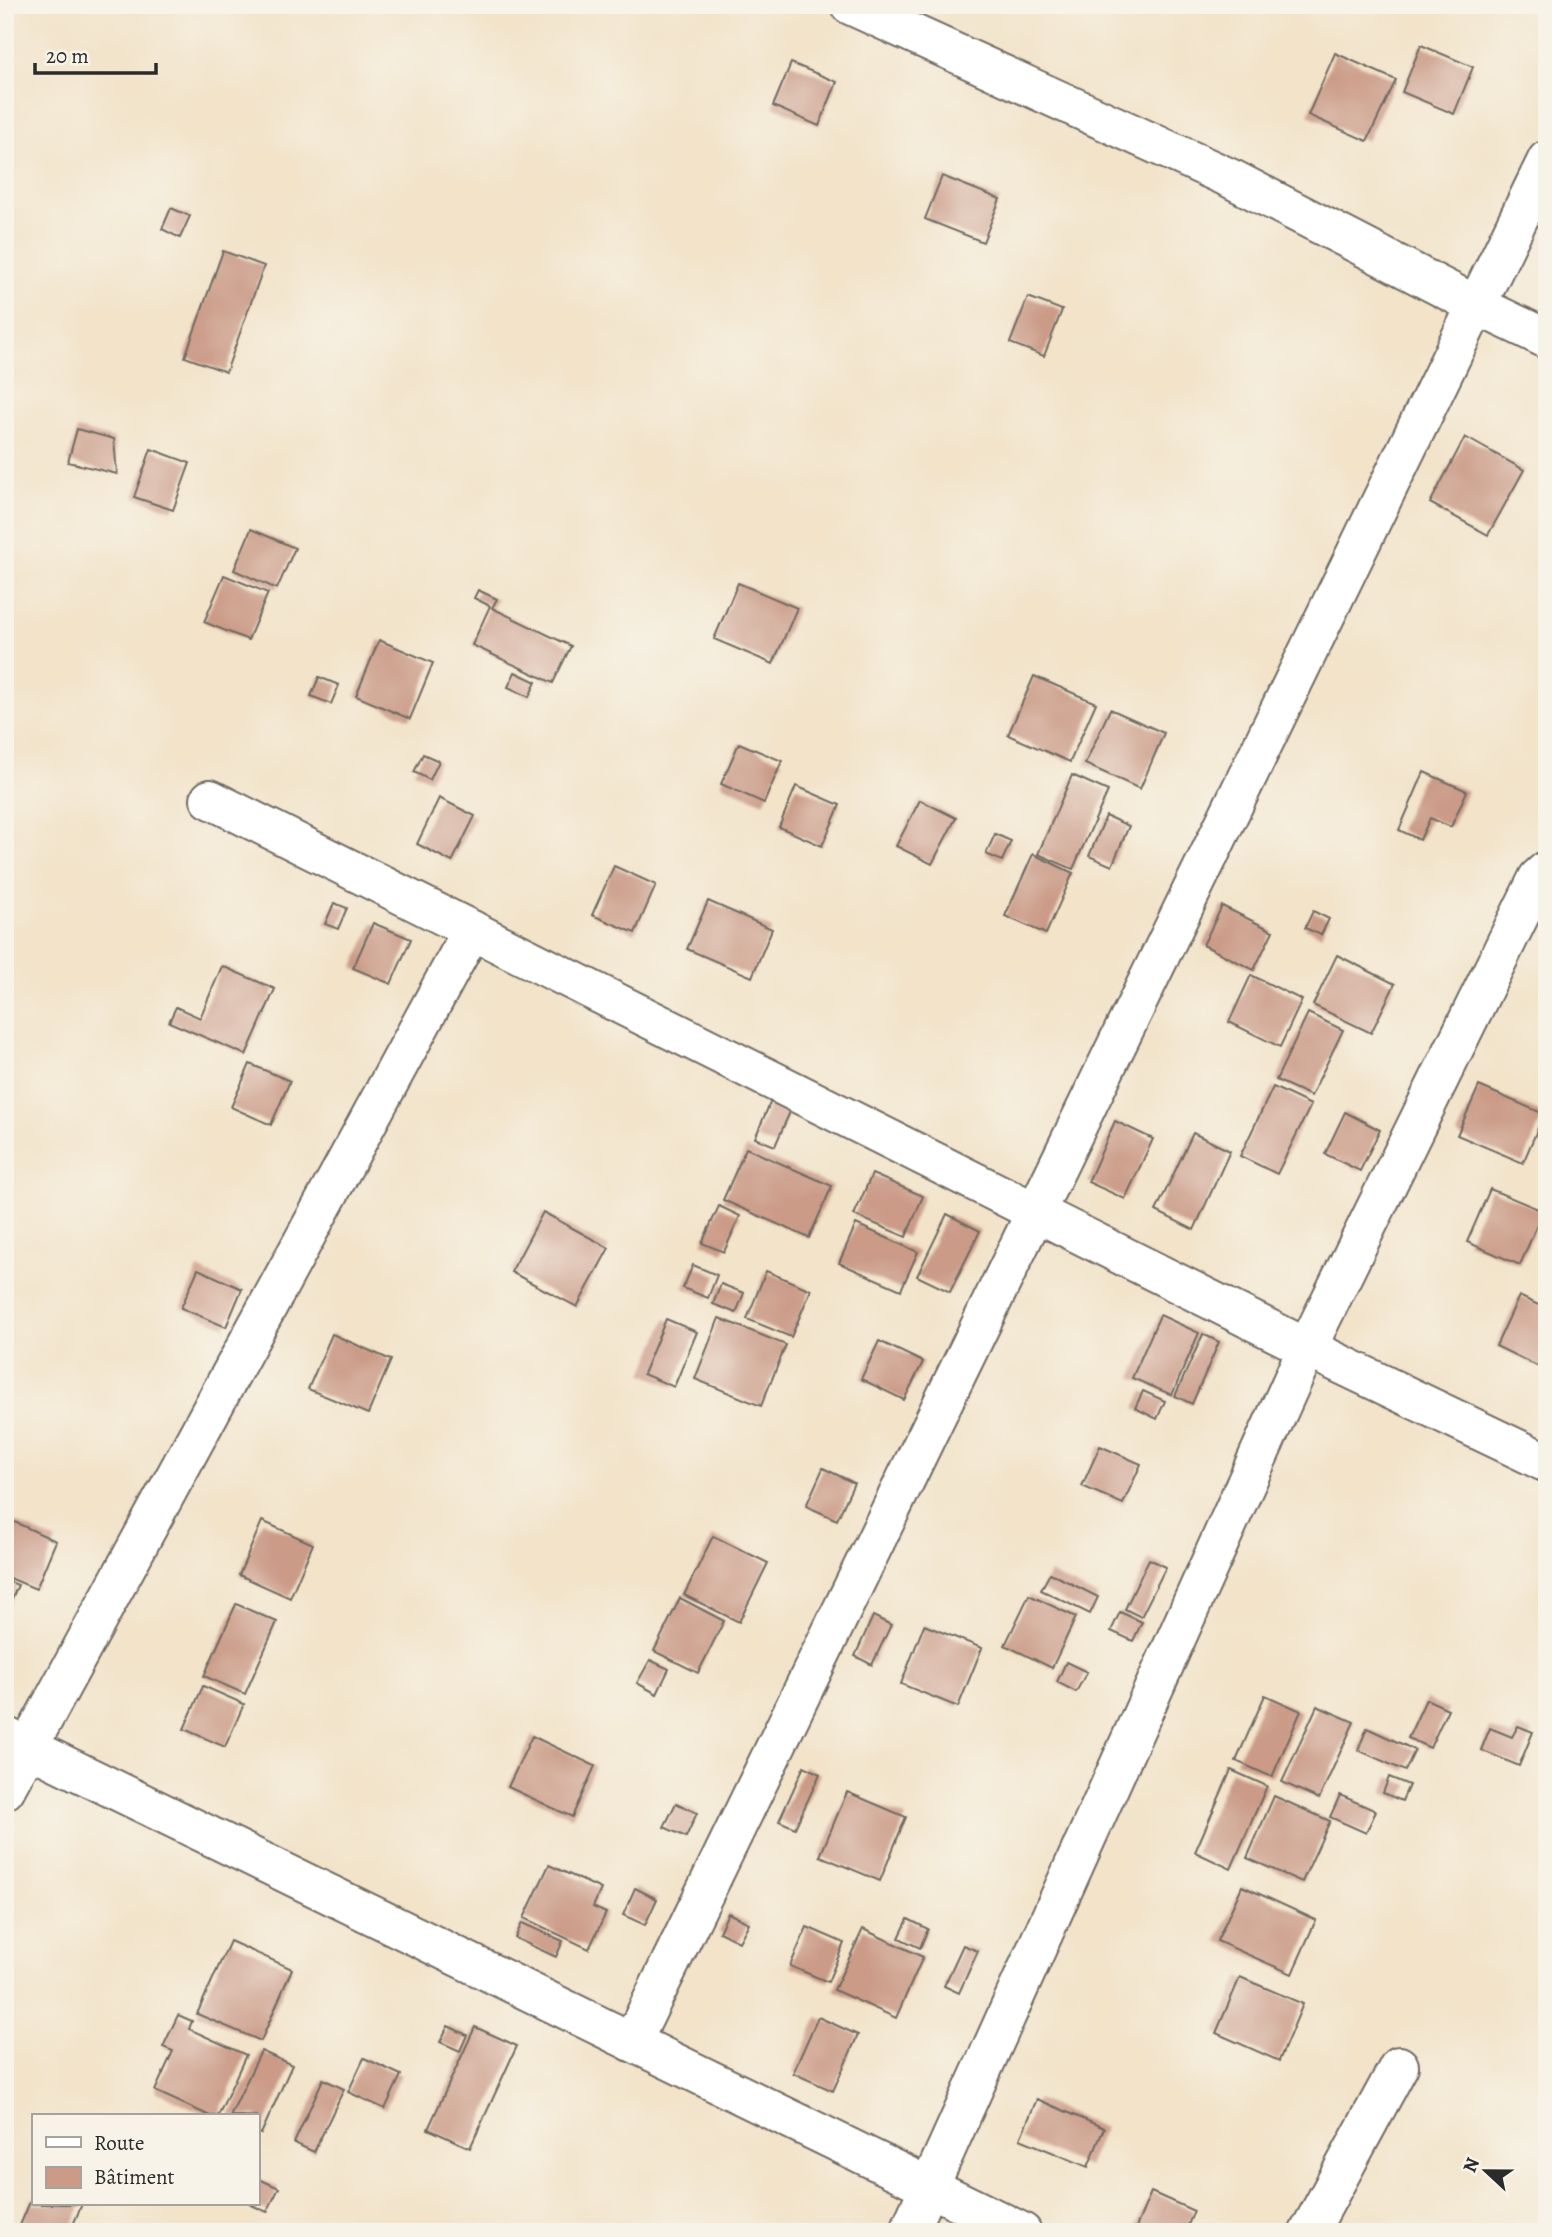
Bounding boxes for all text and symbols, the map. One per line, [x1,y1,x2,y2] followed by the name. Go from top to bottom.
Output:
[35,32,156,76] scale bar
[46,42,89,70] text: 20 m
[32,2114,259,2206] legend
[94,2129,144,2157] text: Route
[1450,2136,1520,2206] north arrow
[1457,2154,1486,2176] text: N
[94,2163,175,2191] text: Bâtiment

